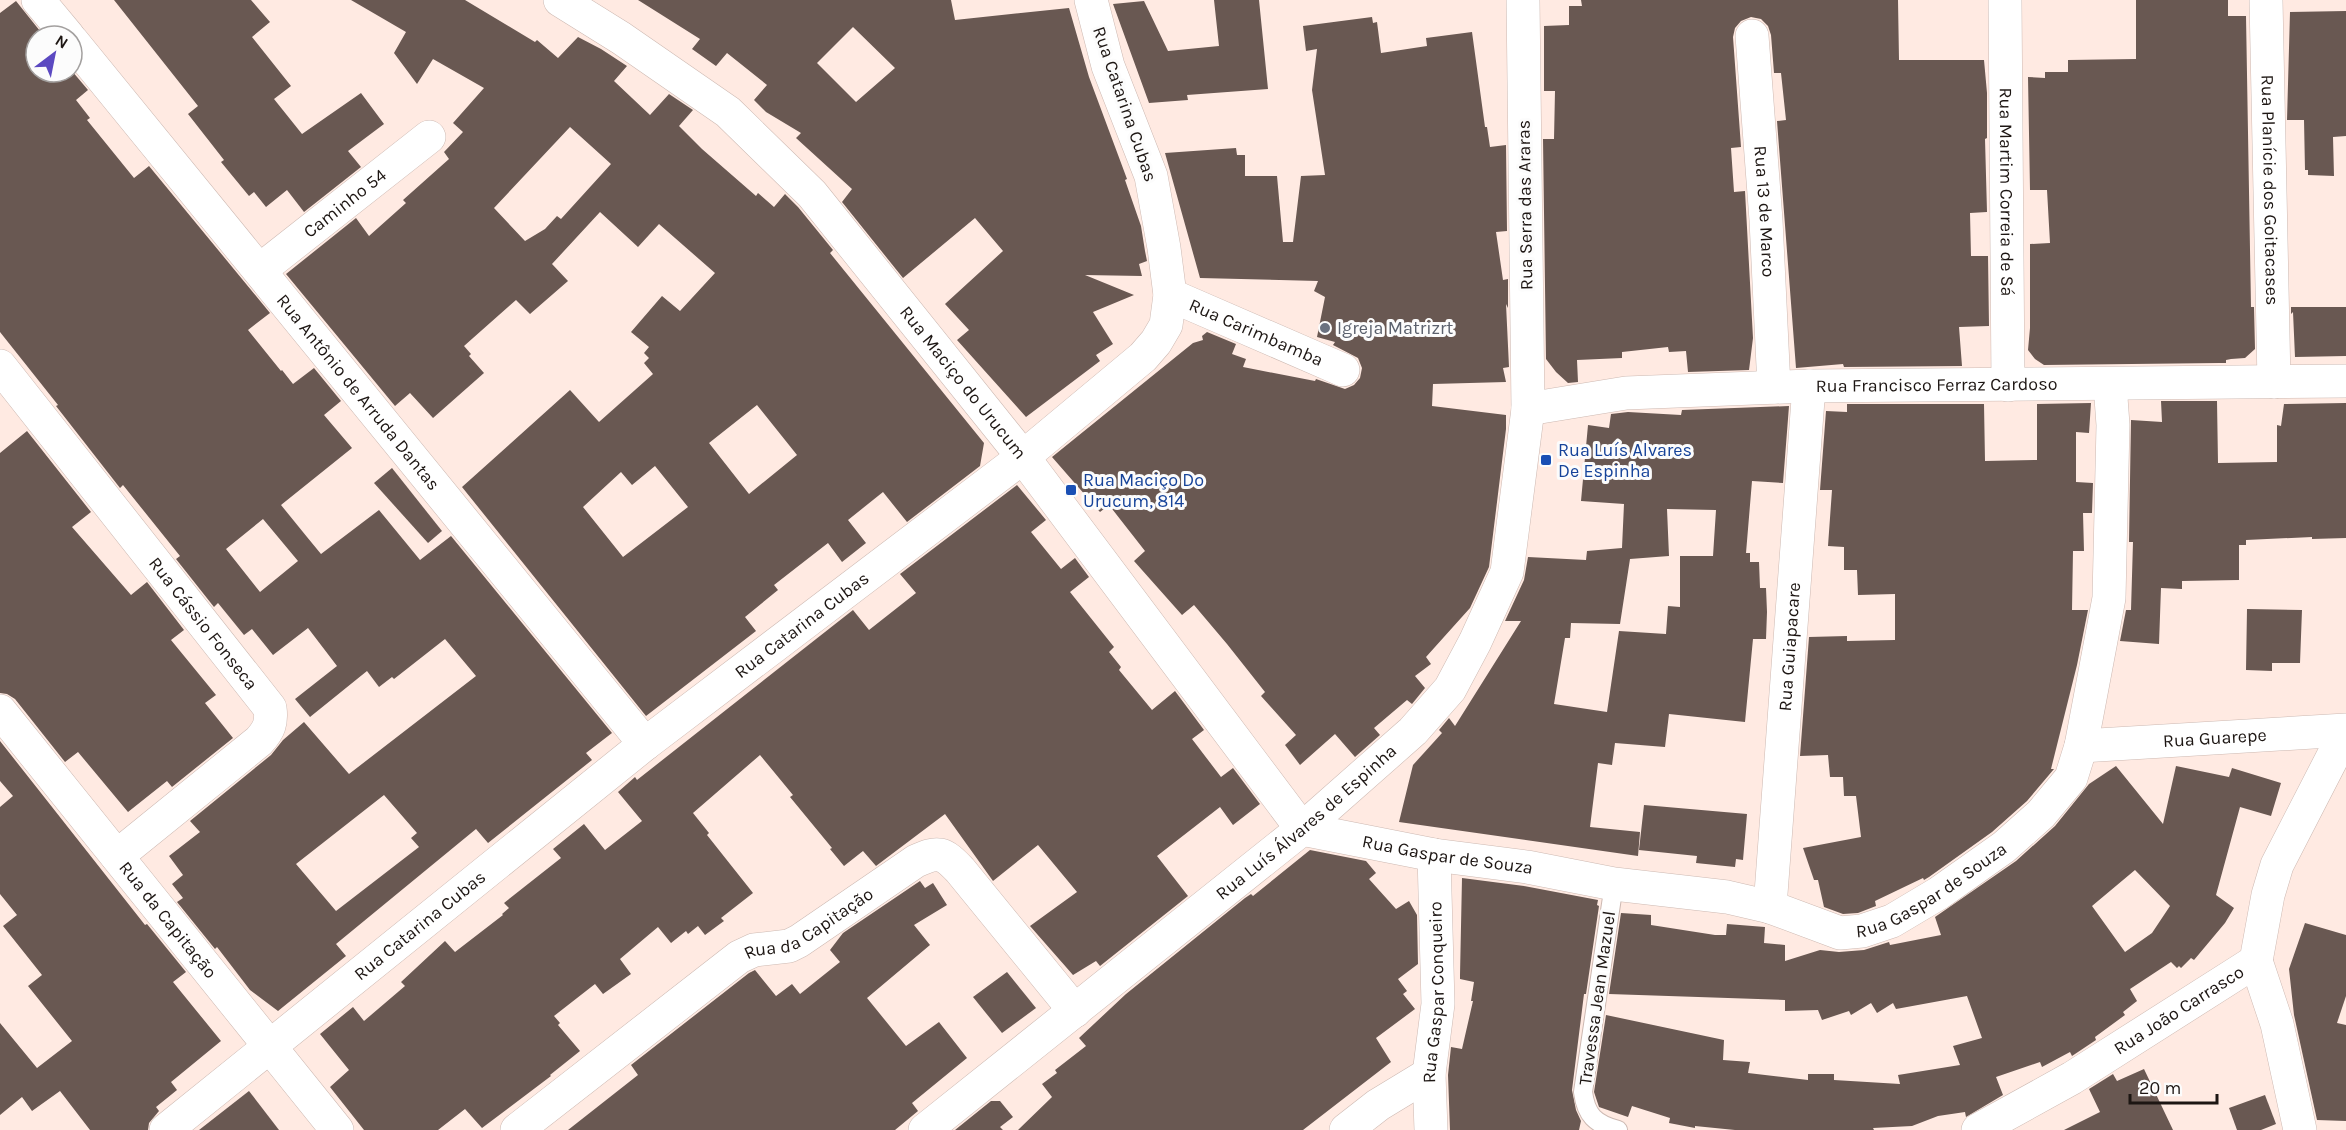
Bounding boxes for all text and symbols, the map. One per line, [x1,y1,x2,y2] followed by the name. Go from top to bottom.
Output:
[24,24,84,84] north arrow
[1088,24,1162,184] street label: Rua Catarina Cubas
[52,31,72,53] text: N
[2257,74,2283,306] street label: Rua Planície dos Goitacases
[1995,87,2018,297] street label: Rua Martim Correia de Sá
[1513,120,1537,290] street label: Rua Serra das Araras
[1749,145,1780,278] street label: Rua 13 de Marco
[299,164,391,243] street label: Caminho 54
[272,290,445,495] street label: Rua Antônio de Arruda Dantas
[1186,294,1327,371] street label: Rua Carimbamba
[895,301,1031,464] street label: Rua Maciço do Urucum
[1337,317,1454,339] place label: Igreja Matrizrt
[1318,321,1332,335] marker: Igreja Matrizrt
[1816,373,2058,397] street label: Rua Francisco Ferraz Cardoso
[1558,439,1692,482] place label: Rua Luís Alvares De Espinha
[1539,453,1553,467] marker: Rua Luís Alvares De Espinha
[1083,469,1204,512] place label: Rua Maciço Do Urucum, 814
[1064,483,1078,497] marker: Rua Maciço Do Urucum, 814
[144,553,262,694] street label: Rua Cássio Fonseca
[730,567,873,683] street label: Rua Catarina Cubas
[1774,581,1805,712] street label: Rua Guiapacare
[2162,724,2267,752] street label: Rua Guarepe
[1211,740,1401,905] street label: Rua Luís Álvares de Espinha
[1360,830,1535,879] street label: Rua Gaspar de Souza
[1855,838,2011,942] street label: Rua Gaspar de Souza
[114,857,222,983] street label: Rua da Capitação
[350,866,490,985] street label: Rua Catarina Cubas
[740,883,877,964] street label: Rua da Capitação
[1418,901,1449,1084] street label: Rua Gaspar Conqueiro
[1574,909,1620,1087] street label: Travessa Jean Mazuel
[2110,961,2248,1060] street label: Rua João Carrasco
[2130,1067,2217,1105] scale bar
[2139,1077,2181,1099] text: 20 m

